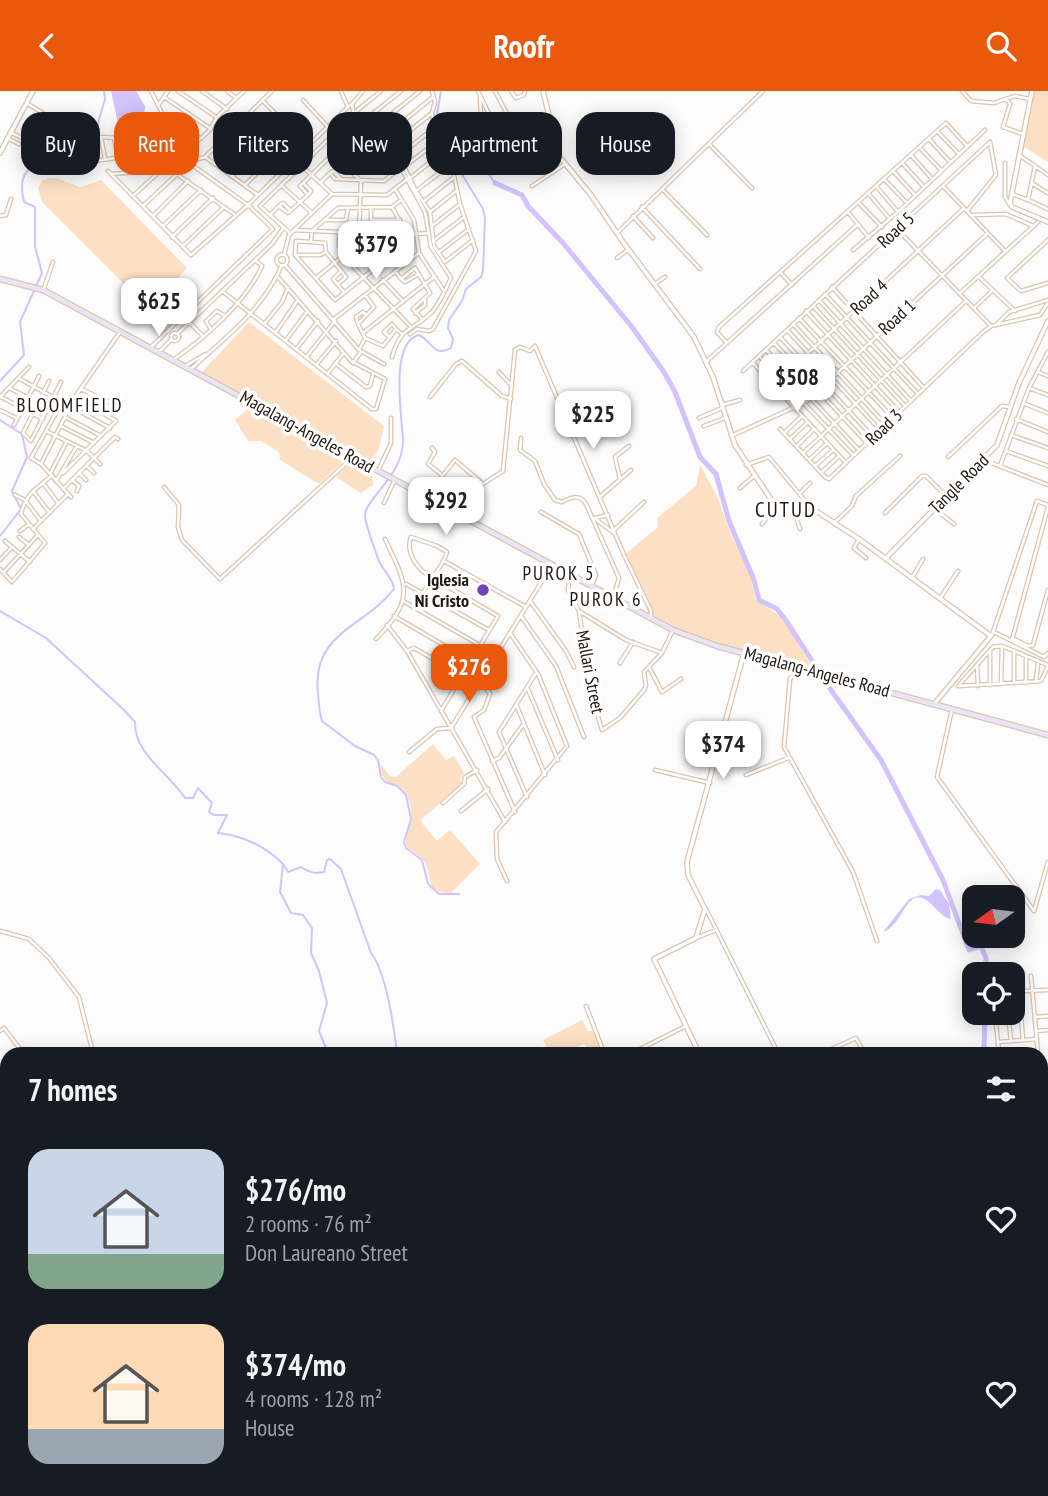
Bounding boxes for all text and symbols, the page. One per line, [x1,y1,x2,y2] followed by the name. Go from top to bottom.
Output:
[494,25,554,67] text: Roofr
[28,27,66,65] icon: back
[982,27,1020,65] icon: search
[21,112,100,175] chip: Buy
[114,112,199,175] chip: Rent
[213,112,313,175] chip: Filters
[327,112,412,175] chip: New
[426,112,562,175] chip: Apartment
[576,112,675,175] chip: House
[872,207,919,253] street label: Road 5
[335,221,417,281] pin: $379
[354,229,398,258] text: $379
[845,274,892,319] street label: Road 4
[118,279,200,338] pin: $625
[137,286,181,315] text: $625
[873,294,920,340] street label: Road 1
[756,355,838,414] pin: $508
[775,362,819,391] text: $508
[236,385,378,478] street label: Magalang-Angeles Road
[552,391,634,451] pin: $225
[16,393,124,417] district label: BLOOMFIELD
[571,399,615,428] text: $225
[860,404,907,450] street label: Road 3
[924,449,993,518] street label: Tangle Road
[405,477,487,537] pin: $292
[424,485,468,514] text: $292
[755,496,817,523] district label: CUTUD
[523,561,595,585] district label: PUROK 5
[415,568,469,612] place label: Iglesia Ni Cristo
[475,582,491,598] marker: Iglesia Ni Cristo
[570,587,642,611] district label: PUROK 6
[571,628,610,715] street label: Mallari Street
[742,641,892,702] street label: Magalang-Angeles Road
[428,645,510,704] pin: $276
[447,652,491,681] text: $276
[682,721,764,781] pin: $374
[701,729,745,758] text: $374
[962,885,1026,949] north arrow
[962,885,1025,1025] map controls
[962,962,1025,1025] button: locate
[28,1070,117,1109] text: 7 homes
[982,1070,1020,1108] icon: filters
[245,1170,346,1209] text: $276/mo
[84,1177,168,1261] icon: home
[982,1200,1020,1238] icon: heart
[245,1209,372,1238] text: 2 rooms · 76 m²
[245,1238,408,1267] text: Don Laureano Street
[245,1345,346,1384] text: $374/mo
[84,1352,168,1436] icon: home
[982,1375,1020,1413] icon: heart
[245,1384,382,1413] text: 4 rooms · 128 m²
[245,1413,295,1442] text: House

